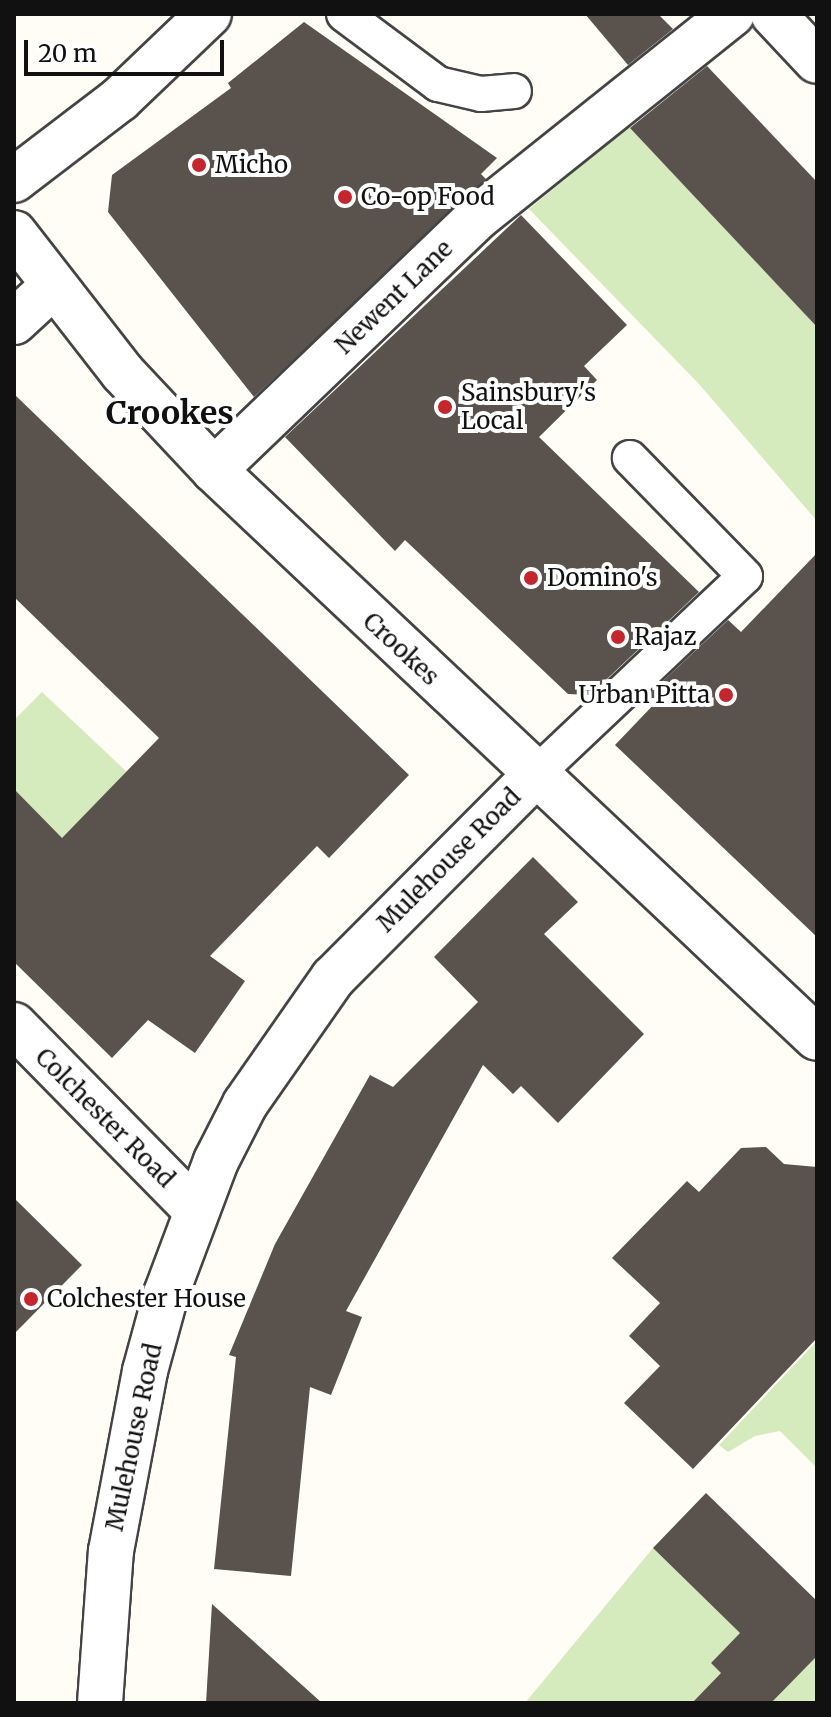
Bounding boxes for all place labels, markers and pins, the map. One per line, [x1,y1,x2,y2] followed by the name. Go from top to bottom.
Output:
[215,151,288,179] place label: Micho
[190,156,208,174] marker: Micho
[361,183,495,211] place label: Co-op Food
[336,188,354,206] marker: Co-op Food
[461,379,596,435] place label: Sainsbury's Local
[436,398,454,416] marker: Sainsbury's Local
[547,564,658,592] place label: Domino's
[522,569,540,587] marker: Domino's
[634,623,697,651] place label: Rajaz
[609,628,627,646] marker: Rajaz
[579,681,710,709] place label: Urban Pitta
[717,686,735,704] marker: Urban Pitta
[47,1285,246,1313] place label: Colchester House
[22,1290,40,1308] marker: Colchester House

